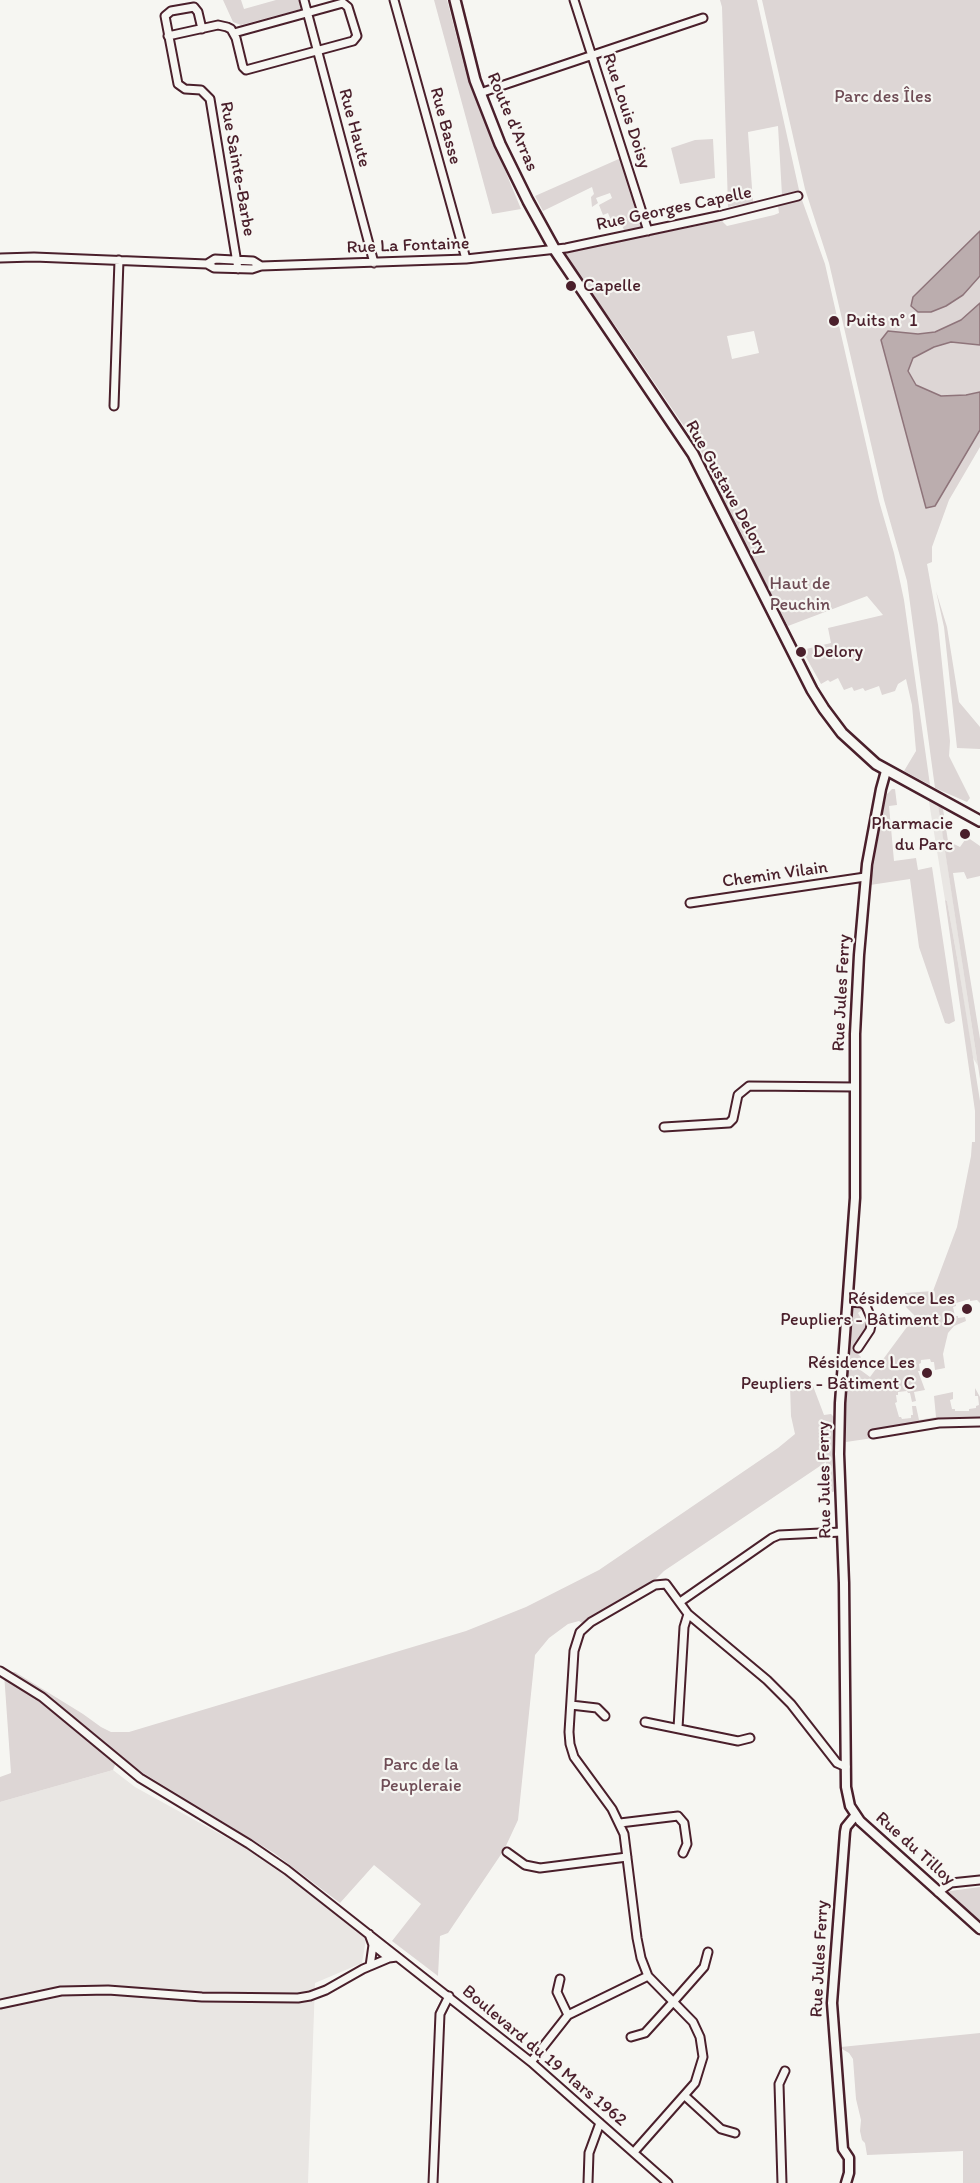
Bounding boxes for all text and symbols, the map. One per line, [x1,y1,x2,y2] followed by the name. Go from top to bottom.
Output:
[597,50,655,172] street label: Rue Louis Doisy
[481,69,543,175] street label: Route d'Arras
[424,85,466,167] street label: Rue Basse
[333,86,375,170] street label: Rue Haute
[834,86,932,108] park label: Parc des Îles
[215,100,259,238] street label: Rue Sainte-Barbe
[594,182,754,236] street label: Rue Georges Capelle
[346,233,470,259] street label: Rue La Fontaine
[583,275,641,297] place label: Capelle
[564,279,578,293] marker: Capelle
[846,310,918,332] place label: Puits n° 1
[827,314,841,328] marker: Puits n° 1
[680,417,772,559] street label: Rue Gustave Delory
[770,573,830,616] park label: Haut de Peuchin
[813,641,863,663] place label: Delory
[794,645,808,659] marker: Delory
[871,813,953,856] place label: Pharmacie du Parc
[958,827,972,841] marker: Pharmacie du Parc
[721,857,829,893] street label: Chemin Vilain
[828,934,856,1052] street label: Rue Jules Ferry
[780,1288,955,1330] place label: Résidence Les Peupliers - Bâtiment D
[960,1302,974,1316] marker: Résidence Les Peupliers - Bâtiment D
[741,1352,915,1394] place label: Résidence Les Peupliers - Bâtiment C
[920,1366,934,1380] marker: Résidence Les Peupliers - Bâtiment C
[813,1421,837,1539] street label: Rue Jules Ferry
[380,1754,462,1796] park label: Parc de la Peupleraie
[871,1808,959,1890] street label: Rue du Tilloy
[806,1900,834,2018] street label: Rue Jules Ferry
[457,1981,631,2131] street label: Boulevard du 19 Mars 1962

